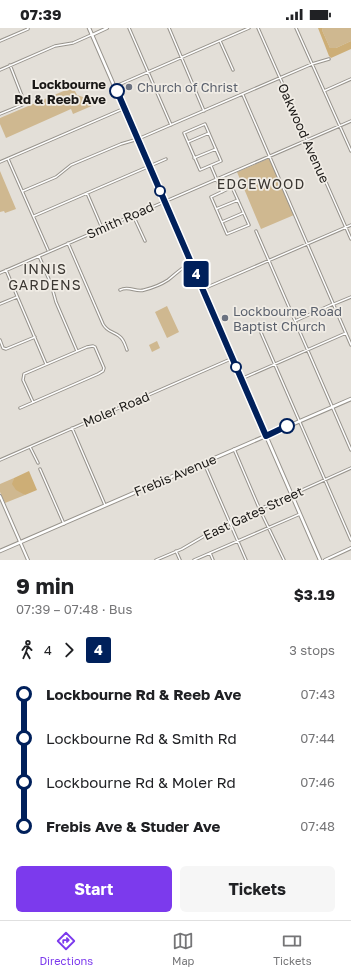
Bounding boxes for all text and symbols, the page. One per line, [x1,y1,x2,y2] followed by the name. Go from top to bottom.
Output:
[20,5,61,23] text: 07:39
[14,76,106,107] place label: Lockbourne Rd & Reeb Ave
[137,79,238,95] place label: Church of Christ
[275,81,333,185] street label: Oakwood Avenue
[124,82,134,92] marker: Church of Christ
[109,83,125,99] marker: Lockbourne Rd & Reeb Ave
[217,175,305,192] district label: EDGEWOOD
[154,185,166,197] unlabelled marker
[84,198,156,242] street label: Smith Road
[8,260,82,293] district label: INNIS GARDENS
[183,261,209,287] line badge: 4
[192,265,200,282] text: 4
[233,303,342,334] place label: Lockbourne Road Baptist Church
[220,313,230,323] marker: Lockbourne Road Baptist Church
[230,361,242,373] unlabelled marker
[80,388,152,430] street label: Moler Road
[279,418,295,434] unlabelled marker
[131,450,219,500] street label: Frebis Avenue
[201,483,305,543] street label: East Gates Street
[16,572,74,599] text: 9 min
[294,585,335,603] text: $3.19
[16,601,132,617] text: 07:39 – 07:48 · Bus
[16,639,38,661] icon: walk
[58,639,80,661] icon: forward
[94,641,103,658] text: 4
[44,642,52,658] text: 4
[289,642,335,658] text: 3 stops
[46,685,241,703] text: Lockbourne Rd & Reeb Ave
[301,686,335,702] text: 07:43
[46,729,237,747] text: Lockbourne Rd & Smith Rd
[300,730,335,746] text: 07:44
[46,773,236,791] text: Lockbourne Rd & Moler Rd
[300,774,335,790] text: 07:46
[46,817,220,835] text: Frebis Ave & Studer Ave
[300,818,335,834] text: 07:48
[16,866,172,912] button: Start
[180,866,335,912] button: Tickets
[39,930,93,967] tab: Directions
[172,930,194,967] tab: Map
[273,930,312,967] tab: Tickets

